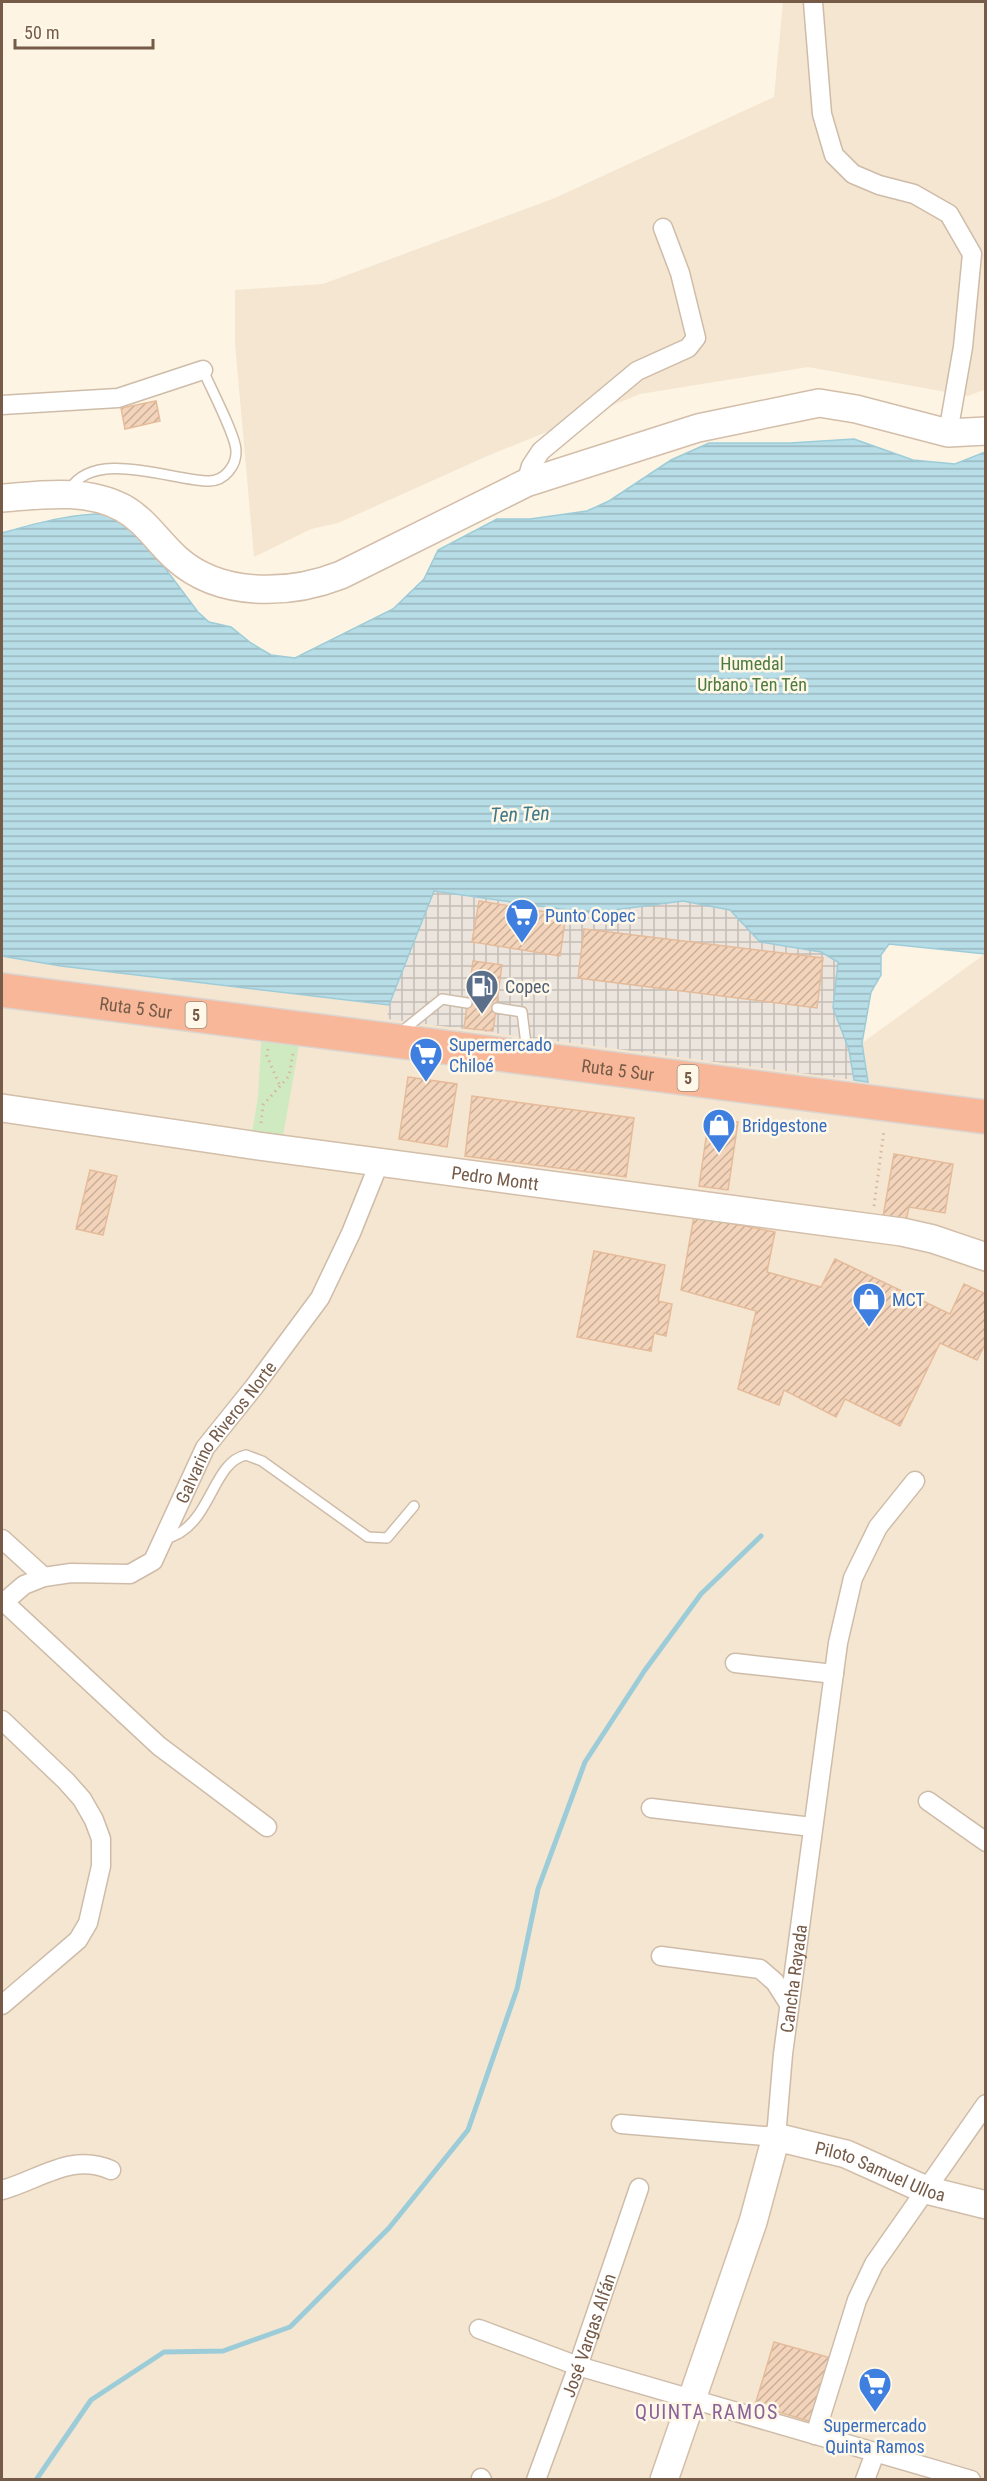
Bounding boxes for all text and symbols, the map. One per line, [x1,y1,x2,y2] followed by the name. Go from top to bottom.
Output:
[15,12,153,50] scale bar
[24,22,59,43] text: 50 m
[697,653,807,695] park label: Humedal Urbano Ten Tén
[490,801,550,827] water label: Ten Ten
[504,897,540,944] supermarket icon: Punto Copec
[545,905,636,926] place label: Punto Copec
[464,968,500,1015] fuel station icon: Copec
[505,976,550,997] place label: Copec
[98,992,174,1022] street label: Ruta 5 Sur
[186,1002,206,1028] road number: 5
[449,1034,552,1076] place label: Supermercado Chiloé
[408,1036,444,1083] supermarket icon: Supermercado Chiloé
[580,1054,656,1085] street label: Ruta 5 Sur
[678,1065,698,1091] road number: 5
[701,1107,737,1154] shop icon: Bridgestone
[742,1115,827,1136] place label: Bridgestone
[450,1161,540,1194] street label: Pedro Montt
[851,1281,887,1328] shop icon: MCT
[892,1289,925,1310] place label: MCT
[171,1357,280,1506] street label: Galvarino Riveros Norte
[775,1923,811,2034] street label: Cancha Rayada
[813,2136,948,2205] street label: Piloto Samuel Ulloa
[557,2271,619,2400] street label: José Vargas Alfán
[857,2366,893,2413] supermarket icon: Supermercado Quinta Ramos
[635,2400,779,2424] district label: QUINTA RAMOS
[823,2415,927,2457] place label: Supermercado Quinta Ramos

